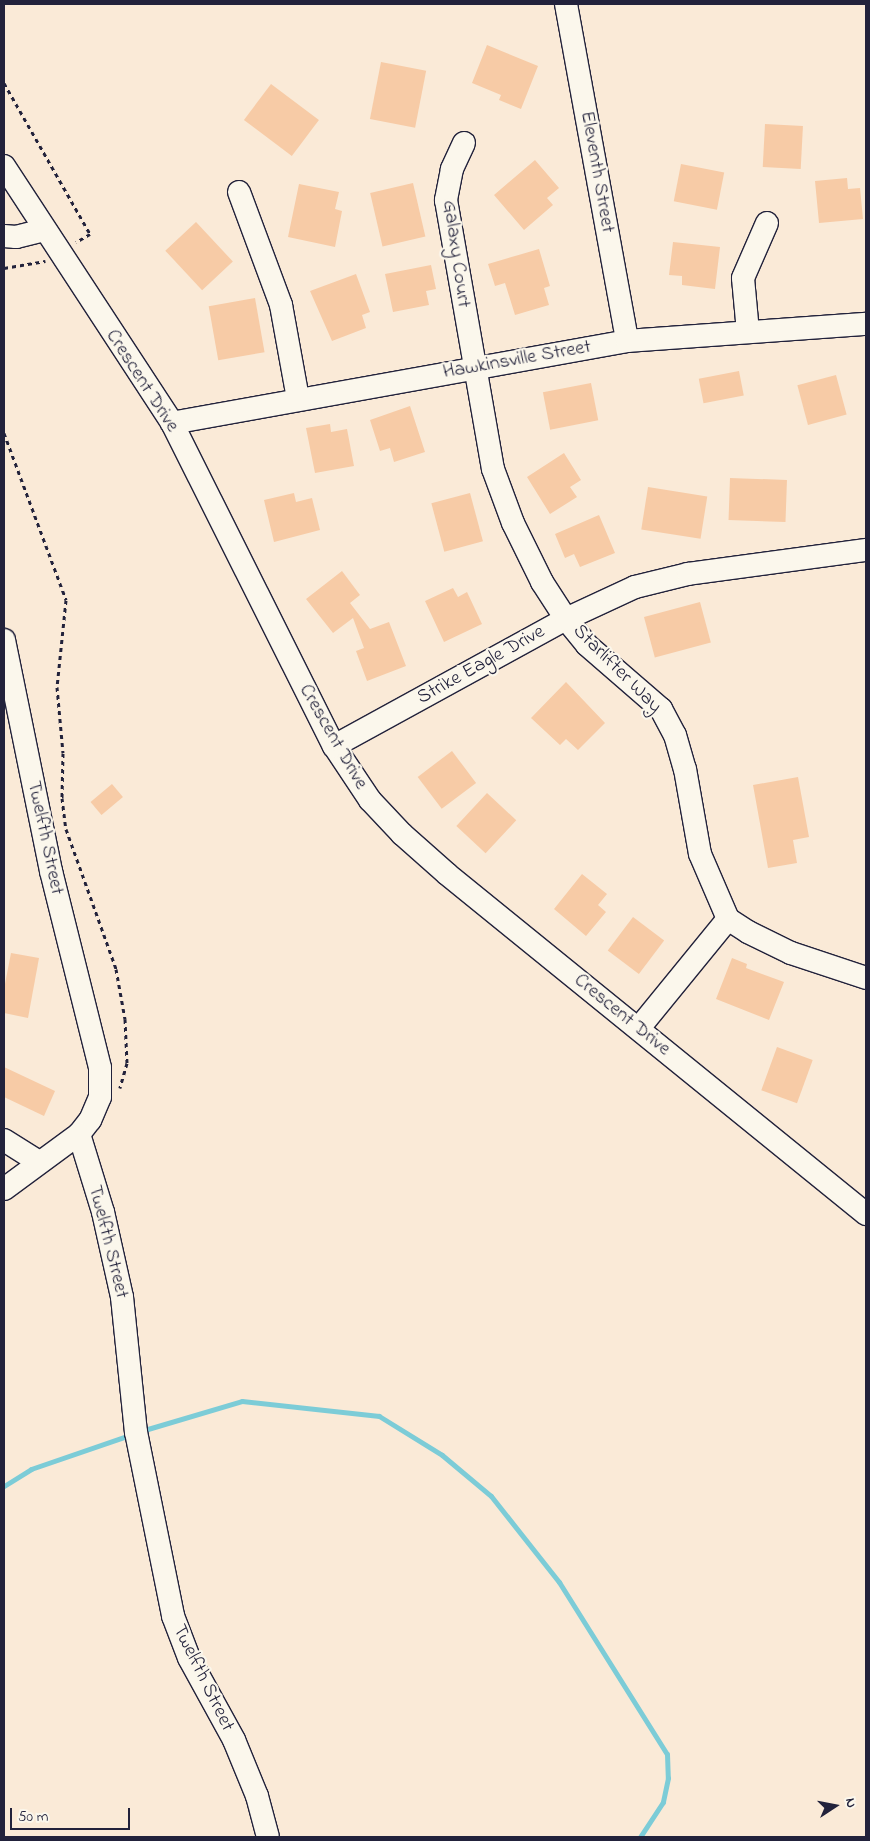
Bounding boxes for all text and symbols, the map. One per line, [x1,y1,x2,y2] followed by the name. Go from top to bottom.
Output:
[574,109,620,235] street label: Eleventh Street
[437,199,475,309] street label: Galaxy Court
[100,325,184,437] street label: Crescent Drive
[441,335,593,385] street label: Hawkinsville Street
[567,619,667,719] street label: Starlifter Way
[413,620,549,710] street label: Strike Eagle Drive
[293,680,373,794] street label: Crescent Drive
[21,779,69,897] street label: Twelfth Street
[569,969,675,1061] street label: Crescent Drive
[82,1183,134,1301] street label: Twelfth Street
[167,1621,239,1735] street label: Twelfth Street
[810,1781,860,1831] north arrow
[839,1796,861,1810] text: N
[12,1798,132,1830] scale bar
[18,1806,48,1828] text: 50 m

